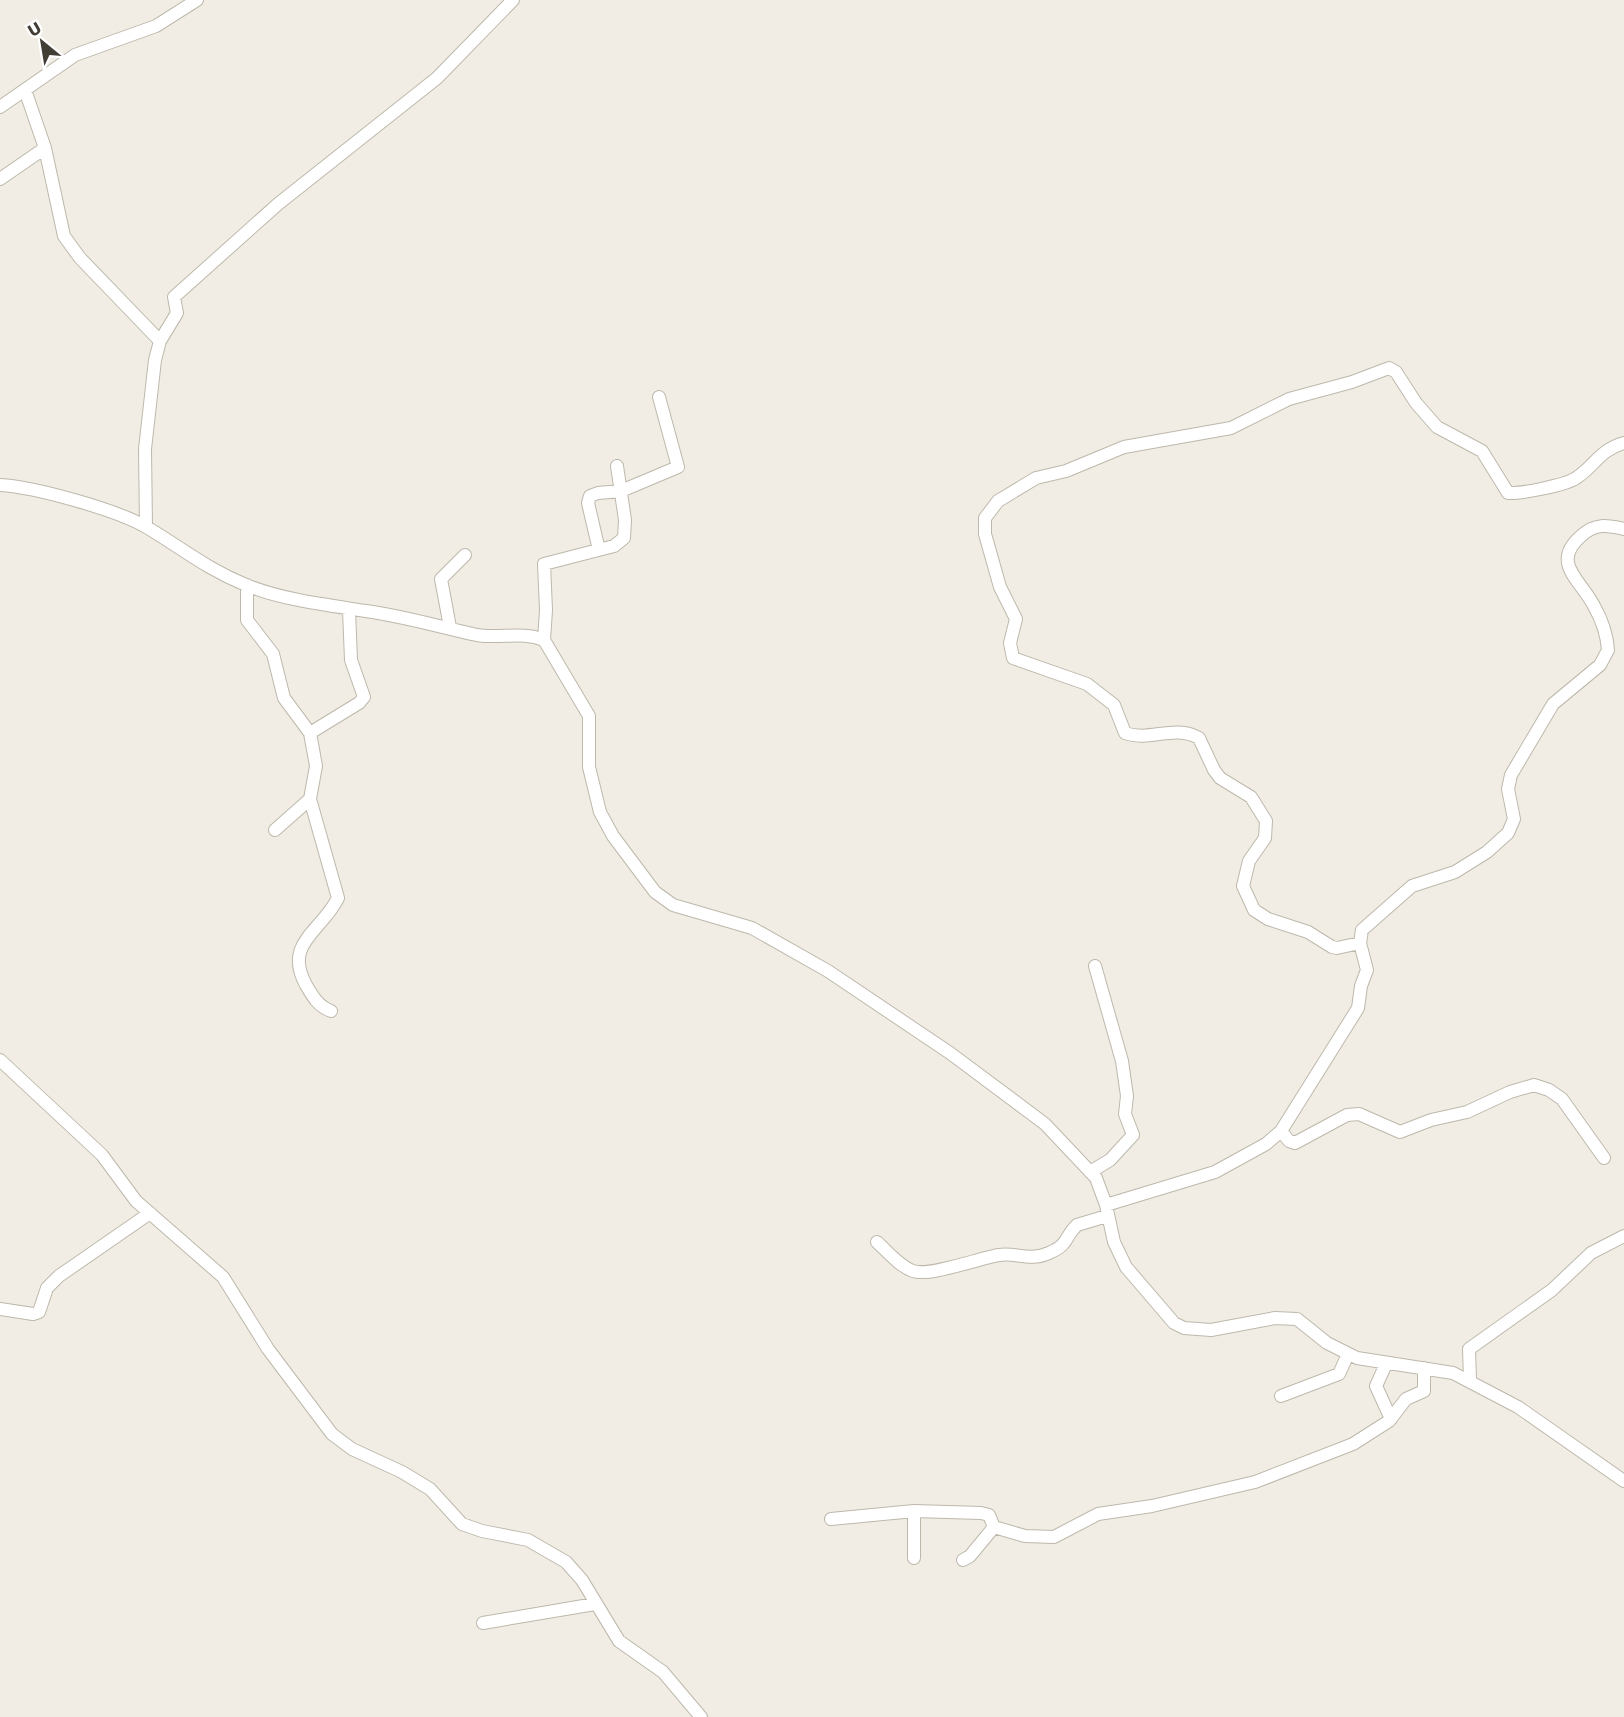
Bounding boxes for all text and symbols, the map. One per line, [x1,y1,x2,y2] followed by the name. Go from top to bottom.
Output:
[12,12,72,72] north arrow
[24,18,45,41] text: U

